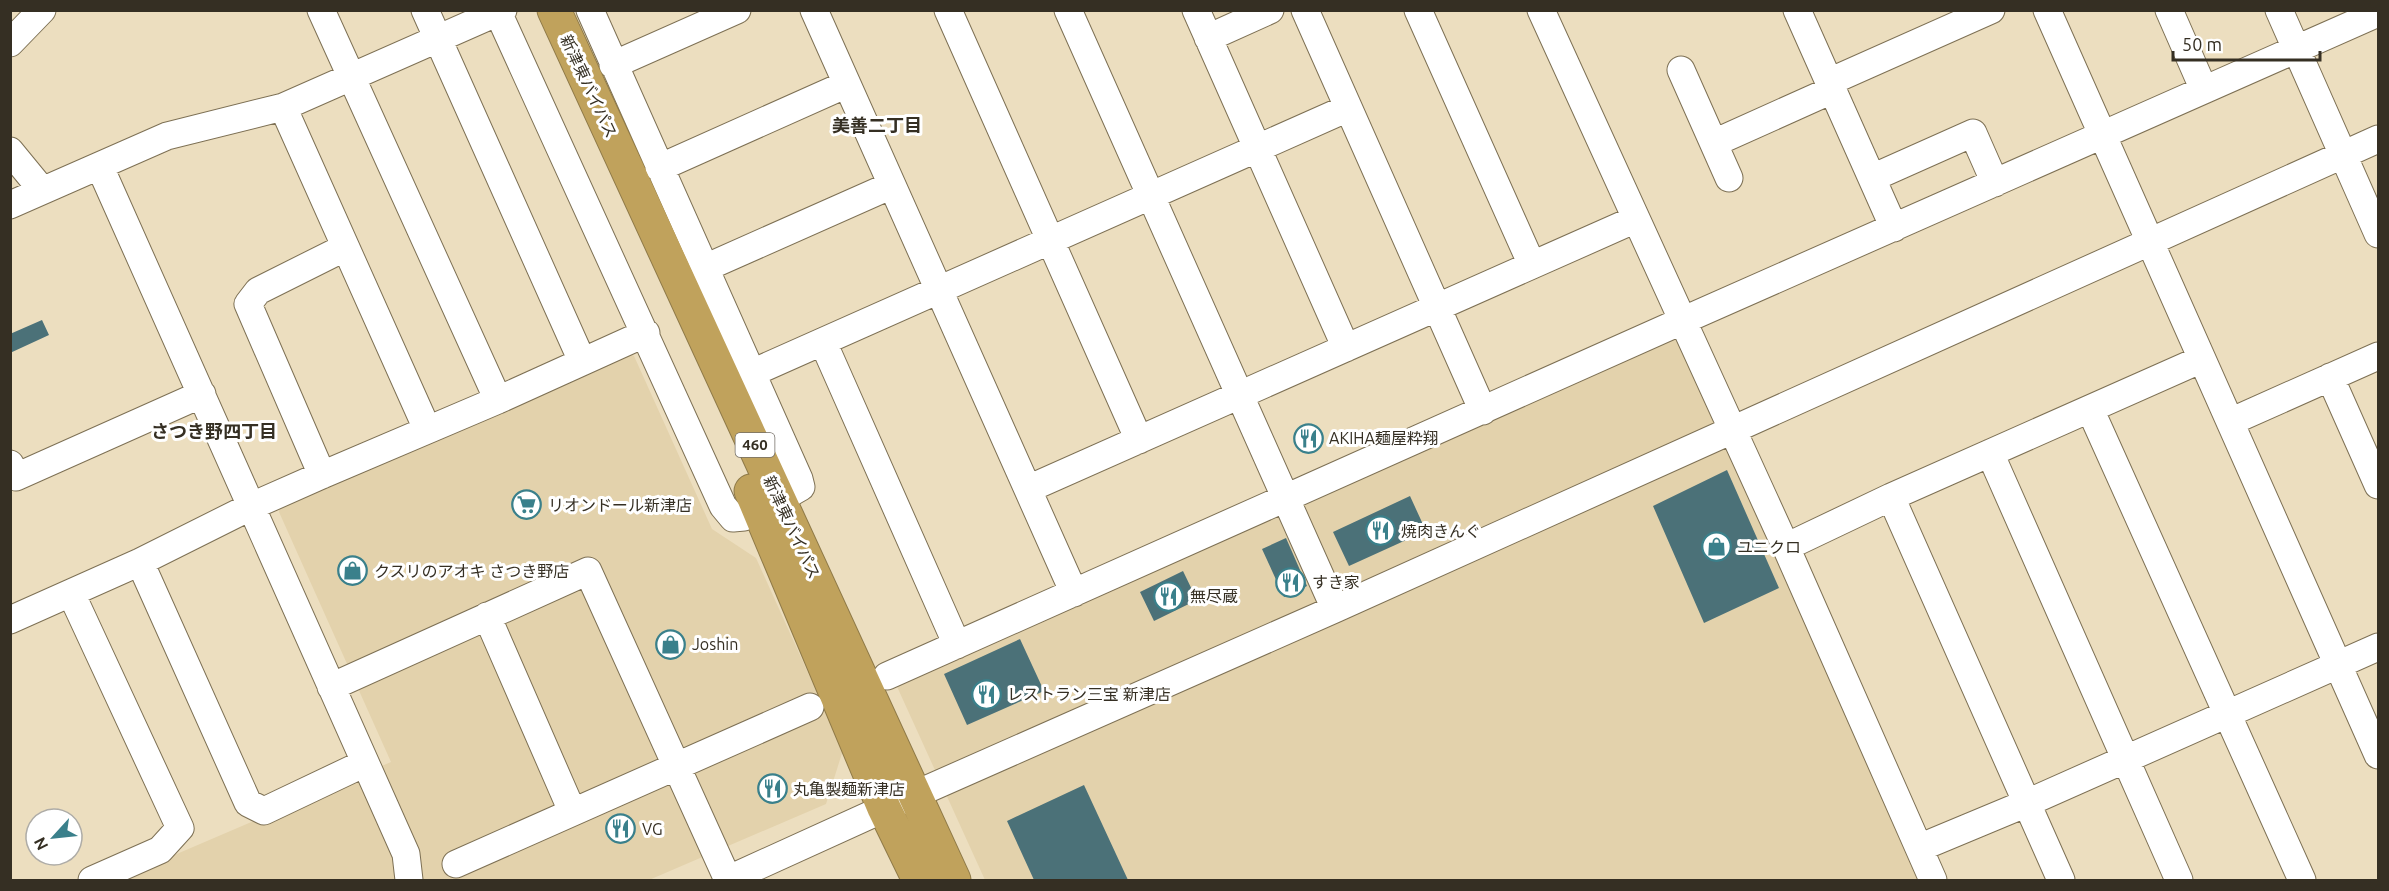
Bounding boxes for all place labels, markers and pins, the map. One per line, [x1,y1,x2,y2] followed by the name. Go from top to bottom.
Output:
[1292,422,1324,454] restaurant icon: AKIHA麺屋粋翔
[1329,429,1439,447] place label: AKIHA麺屋粋翔
[511,489,543,521] supermarket icon: リオンドール新津店
[548,496,692,514] place label: リオンドール新津店
[1364,515,1396,547] restaurant icon: 焼肉きんぐ
[1401,522,1481,540] place label: 焼肉きんぐ
[1700,531,1732,563] shop icon: ユニクロ
[1737,538,1801,556] place label: ユニクロ
[337,555,369,587] shop icon: クスリのアオキ さつき野店
[374,562,569,580] place label: クスリのアオキ さつき野店
[1275,566,1307,598] restaurant icon: すき家
[1312,573,1360,591] place label: すき家
[1153,580,1185,612] restaurant icon: 無尽蔵
[1190,587,1238,605] place label: 無尽蔵
[655,628,687,660] shop icon: Joshin
[692,635,738,653] place label: Joshin
[970,678,1002,710] restaurant icon: レストラン三宝 新津店
[1007,685,1171,703] place label: レストラン三宝 新津店
[756,773,788,805] restaurant icon: 丸亀製麺新津店
[793,780,905,798] place label: 丸亀製麺新津店
[605,813,637,845] restaurant icon: VG
[642,820,663,838] place label: VG

